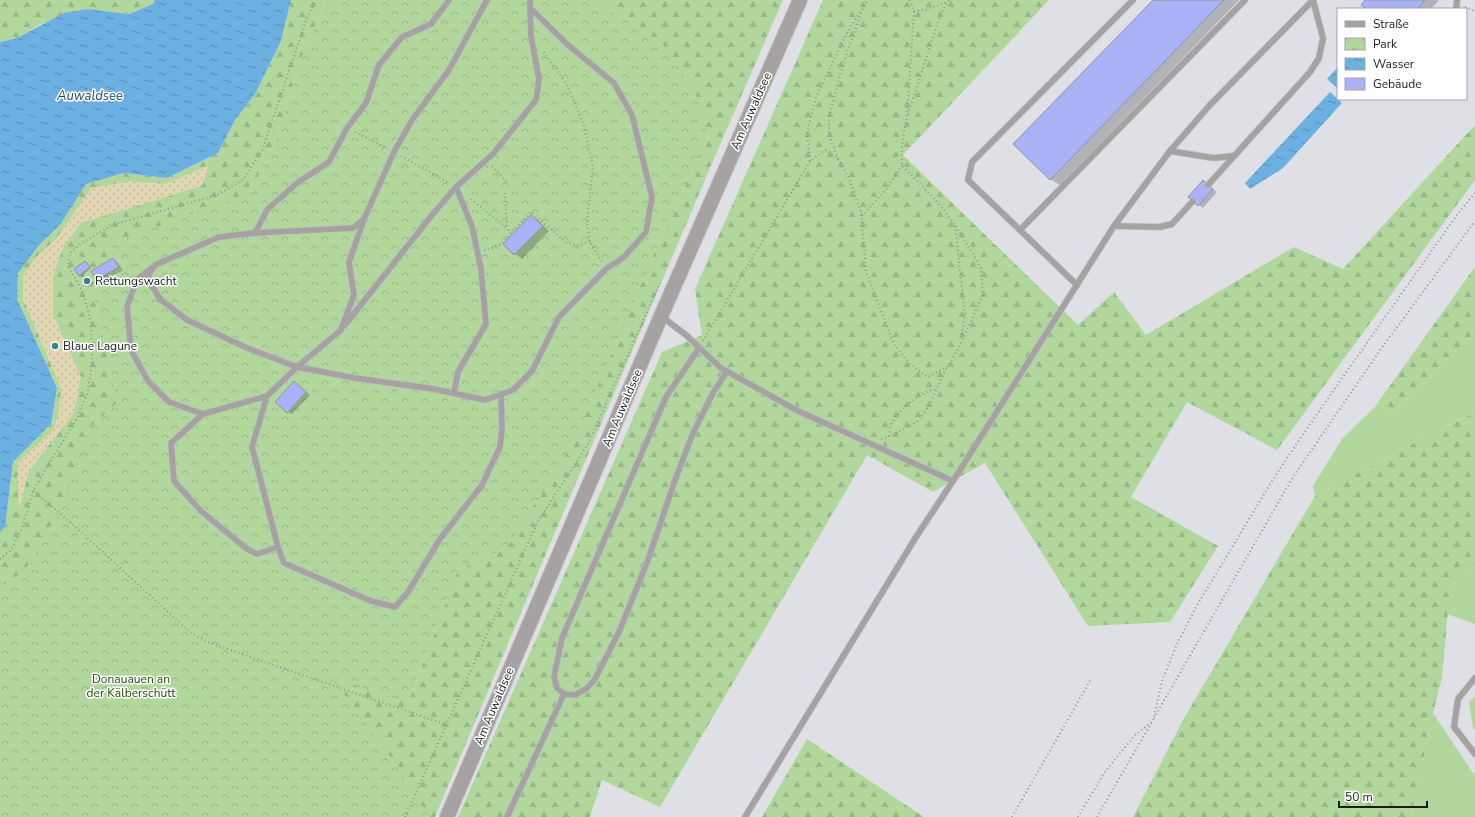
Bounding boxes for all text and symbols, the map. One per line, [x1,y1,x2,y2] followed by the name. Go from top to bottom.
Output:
[1337,8,1467,100] legend
[1373,16,1409,32] text: Straße
[1373,36,1398,52] text: Park
[1373,56,1415,72] text: Wasser
[727,70,775,152] street label: Am Auwaldsee
[1373,76,1422,92] text: Gebäude
[56,87,123,105] water label: Auwaldsee
[95,273,177,289] place label: Rettungswacht
[82,276,92,286] marker: Rettungswacht
[63,338,137,354] place label: Blaue Lagune
[50,341,60,351] marker: Blaue Lagune
[598,367,646,449] street label: Am Auwaldsee
[470,665,518,747] street label: Am Auwaldsee
[87,671,176,701] park label: Donauauen an der Kälberschütt
[1339,783,1427,809] scale bar
[1345,789,1373,805] text: 50 m

